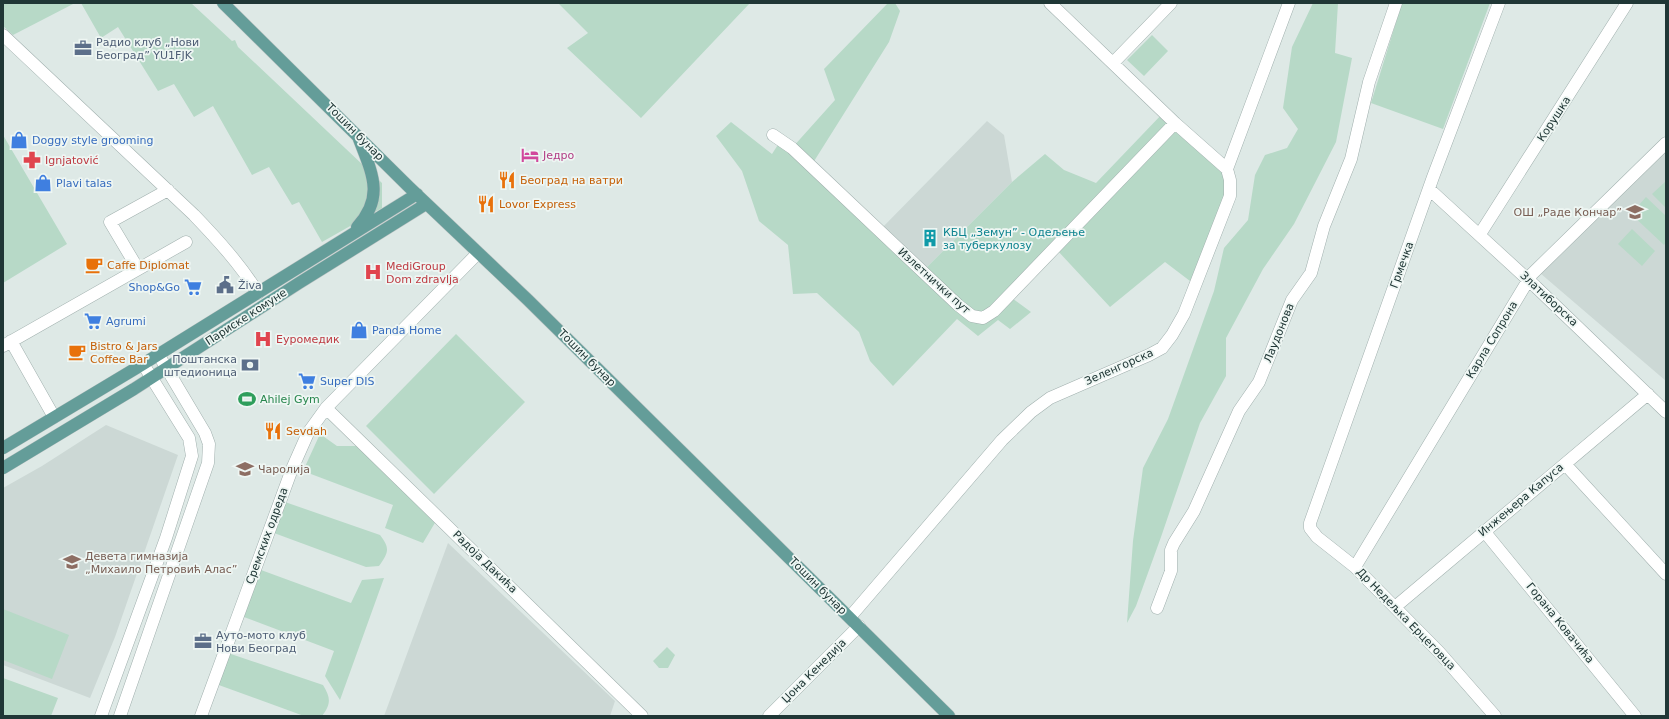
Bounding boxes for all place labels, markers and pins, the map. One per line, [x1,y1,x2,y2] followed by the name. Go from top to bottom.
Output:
[96,36,199,62] place label: Радио клуб „Нови Београд” YU1FJK
[73,38,93,58] office icon: Радио клуб „Нови Београд” YU1FJK
[9,130,29,150] shop icon: Doggy style grooming
[32,134,154,147] place label: Doggy style grooming
[520,145,540,165] hotel icon: Једро
[542,149,575,162] place label: Једро
[22,150,42,170] pharmacy icon: Ignjatović
[45,154,99,167] place label: Ignjatović
[497,170,517,190] restaurant icon: Београд на ватри
[33,173,53,193] shop icon: Plavi talas
[520,174,623,187] place label: Београд на ватри
[56,177,112,190] place label: Plavi talas
[476,194,496,214] restaurant icon: Lovor Express
[499,198,576,211] place label: Lovor Express
[1625,202,1645,222] school or university icon: ОШ „Раде Кончар”
[1513,206,1622,219] place label: ОШ „Раде Кончар”
[943,226,1085,252] place label: КБЦ „Земун” - Одељење за туберкулозу
[920,228,940,248] building icon: КБЦ „Земун” - Одељење за туберкулозу
[84,255,104,275] cafe icon: Caffe Diplomat
[107,259,190,272] place label: Caffe Diplomat
[386,260,459,286] place label: MediGroup Dom zdravlja
[363,262,383,282] hospital icon: MediGroup Dom zdravlja
[215,275,235,295] public building icon: Živa
[183,277,203,297] supermarket icon: Shop&Go
[238,279,262,292] place label: Živa
[129,281,180,294] place label: Shop&Go
[83,311,103,331] supermarket icon: Agrumi
[106,315,146,328] place label: Agrumi
[349,320,369,340] shop icon: Panda Home
[372,324,442,337] place label: Panda Home
[253,329,273,349] hospital icon: Еуромедик
[276,333,340,346] place label: Еуромедик
[90,340,158,366] place label: Bistro & Jars Coffee Bar
[67,342,87,362] cafe icon: Bistro & Jars Coffee Bar
[164,353,237,379] place label: Поштанска штедионица
[240,355,260,375] bank icon: Поштанска штедионица
[297,371,317,391] supermarket icon: Super DIS
[320,375,374,388] place label: Super DIS
[237,389,257,409] sports icon: Ahilej Gym
[260,393,320,406] place label: Ahilej Gym
[263,421,283,441] restaurant icon: Sevdah
[286,425,327,438] place label: Sevdah
[235,459,255,479] school or university icon: Чаролија
[258,463,310,476] place label: Чаролија
[85,550,238,576] place label: Девета гимназија „Михаило Петровић Алас”
[62,552,82,572] school or university icon: Девета гимназија „Михаило Петровић Алас”
[216,629,306,655] place label: Ауто-мото клуб Нови Београд
[193,631,213,651] office icon: Ауто-мото клуб Нови Београд

